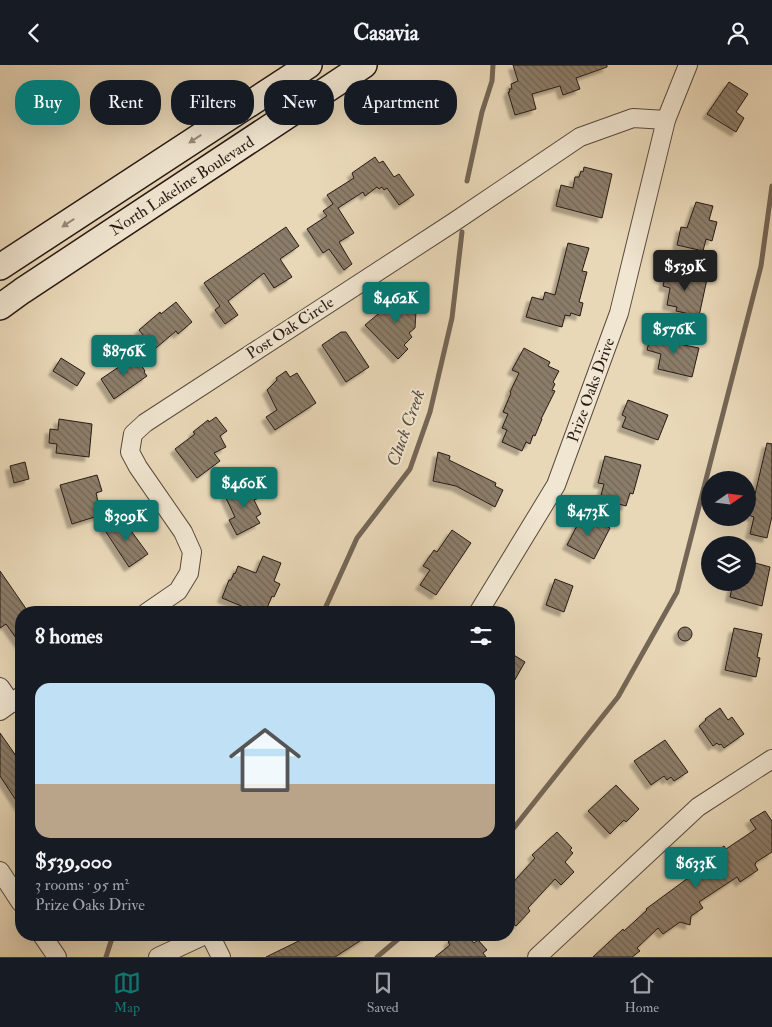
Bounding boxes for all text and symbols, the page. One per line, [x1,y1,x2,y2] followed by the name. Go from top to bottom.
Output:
[20,19,48,47] icon: back
[353,19,419,47] text: Casavia
[724,19,752,47] icon: person
[15,80,80,125] chip: Buy
[90,80,161,125] chip: Rent
[171,80,254,125] chip: Filters
[264,80,334,125] chip: New
[344,80,457,125] chip: Apartment
[106,132,258,240] street label: North Lakeline Boulevard
[188,135,202,144] one-way arrow
[61,218,75,227] one-way arrow
[650,249,720,292] pin: $539K
[664,256,706,276] text: $539K
[361,281,431,324] pin: $462K
[373,288,419,308] text: $462K
[243,292,338,364] street label: Post Oak Circle
[639,313,709,355] pin: $576K
[653,319,695,339] text: $576K
[89,335,159,377] pin: $876K
[563,335,619,445] street label: Prize Oaks Drive
[102,341,146,361] text: $876K
[382,387,430,469] water label: Cluck Creek
[209,467,279,509] pin: $460K
[701,471,756,526] north arrow
[701,471,756,591] map controls
[221,473,267,493] text: $460K
[553,495,623,537] pin: $473K
[91,499,161,542] pin: $309K
[567,501,609,521] text: $473K
[105,506,147,526] text: $309K
[701,536,756,591] button: layers
[467,622,495,650] icon: filters
[35,623,103,650] text: 8 homes
[220,715,310,805] icon: home
[661,847,731,889] pin: $633K
[35,848,112,875] text: $539,000
[676,853,716,873] text: $633K
[35,875,129,895] text: 3 rooms · 95 m²
[35,895,145,915] text: Prize Oaks Drive
[113,969,141,1016] tab: Map
[367,969,399,1016] tab: Saved
[624,969,659,1016] tab: Home

